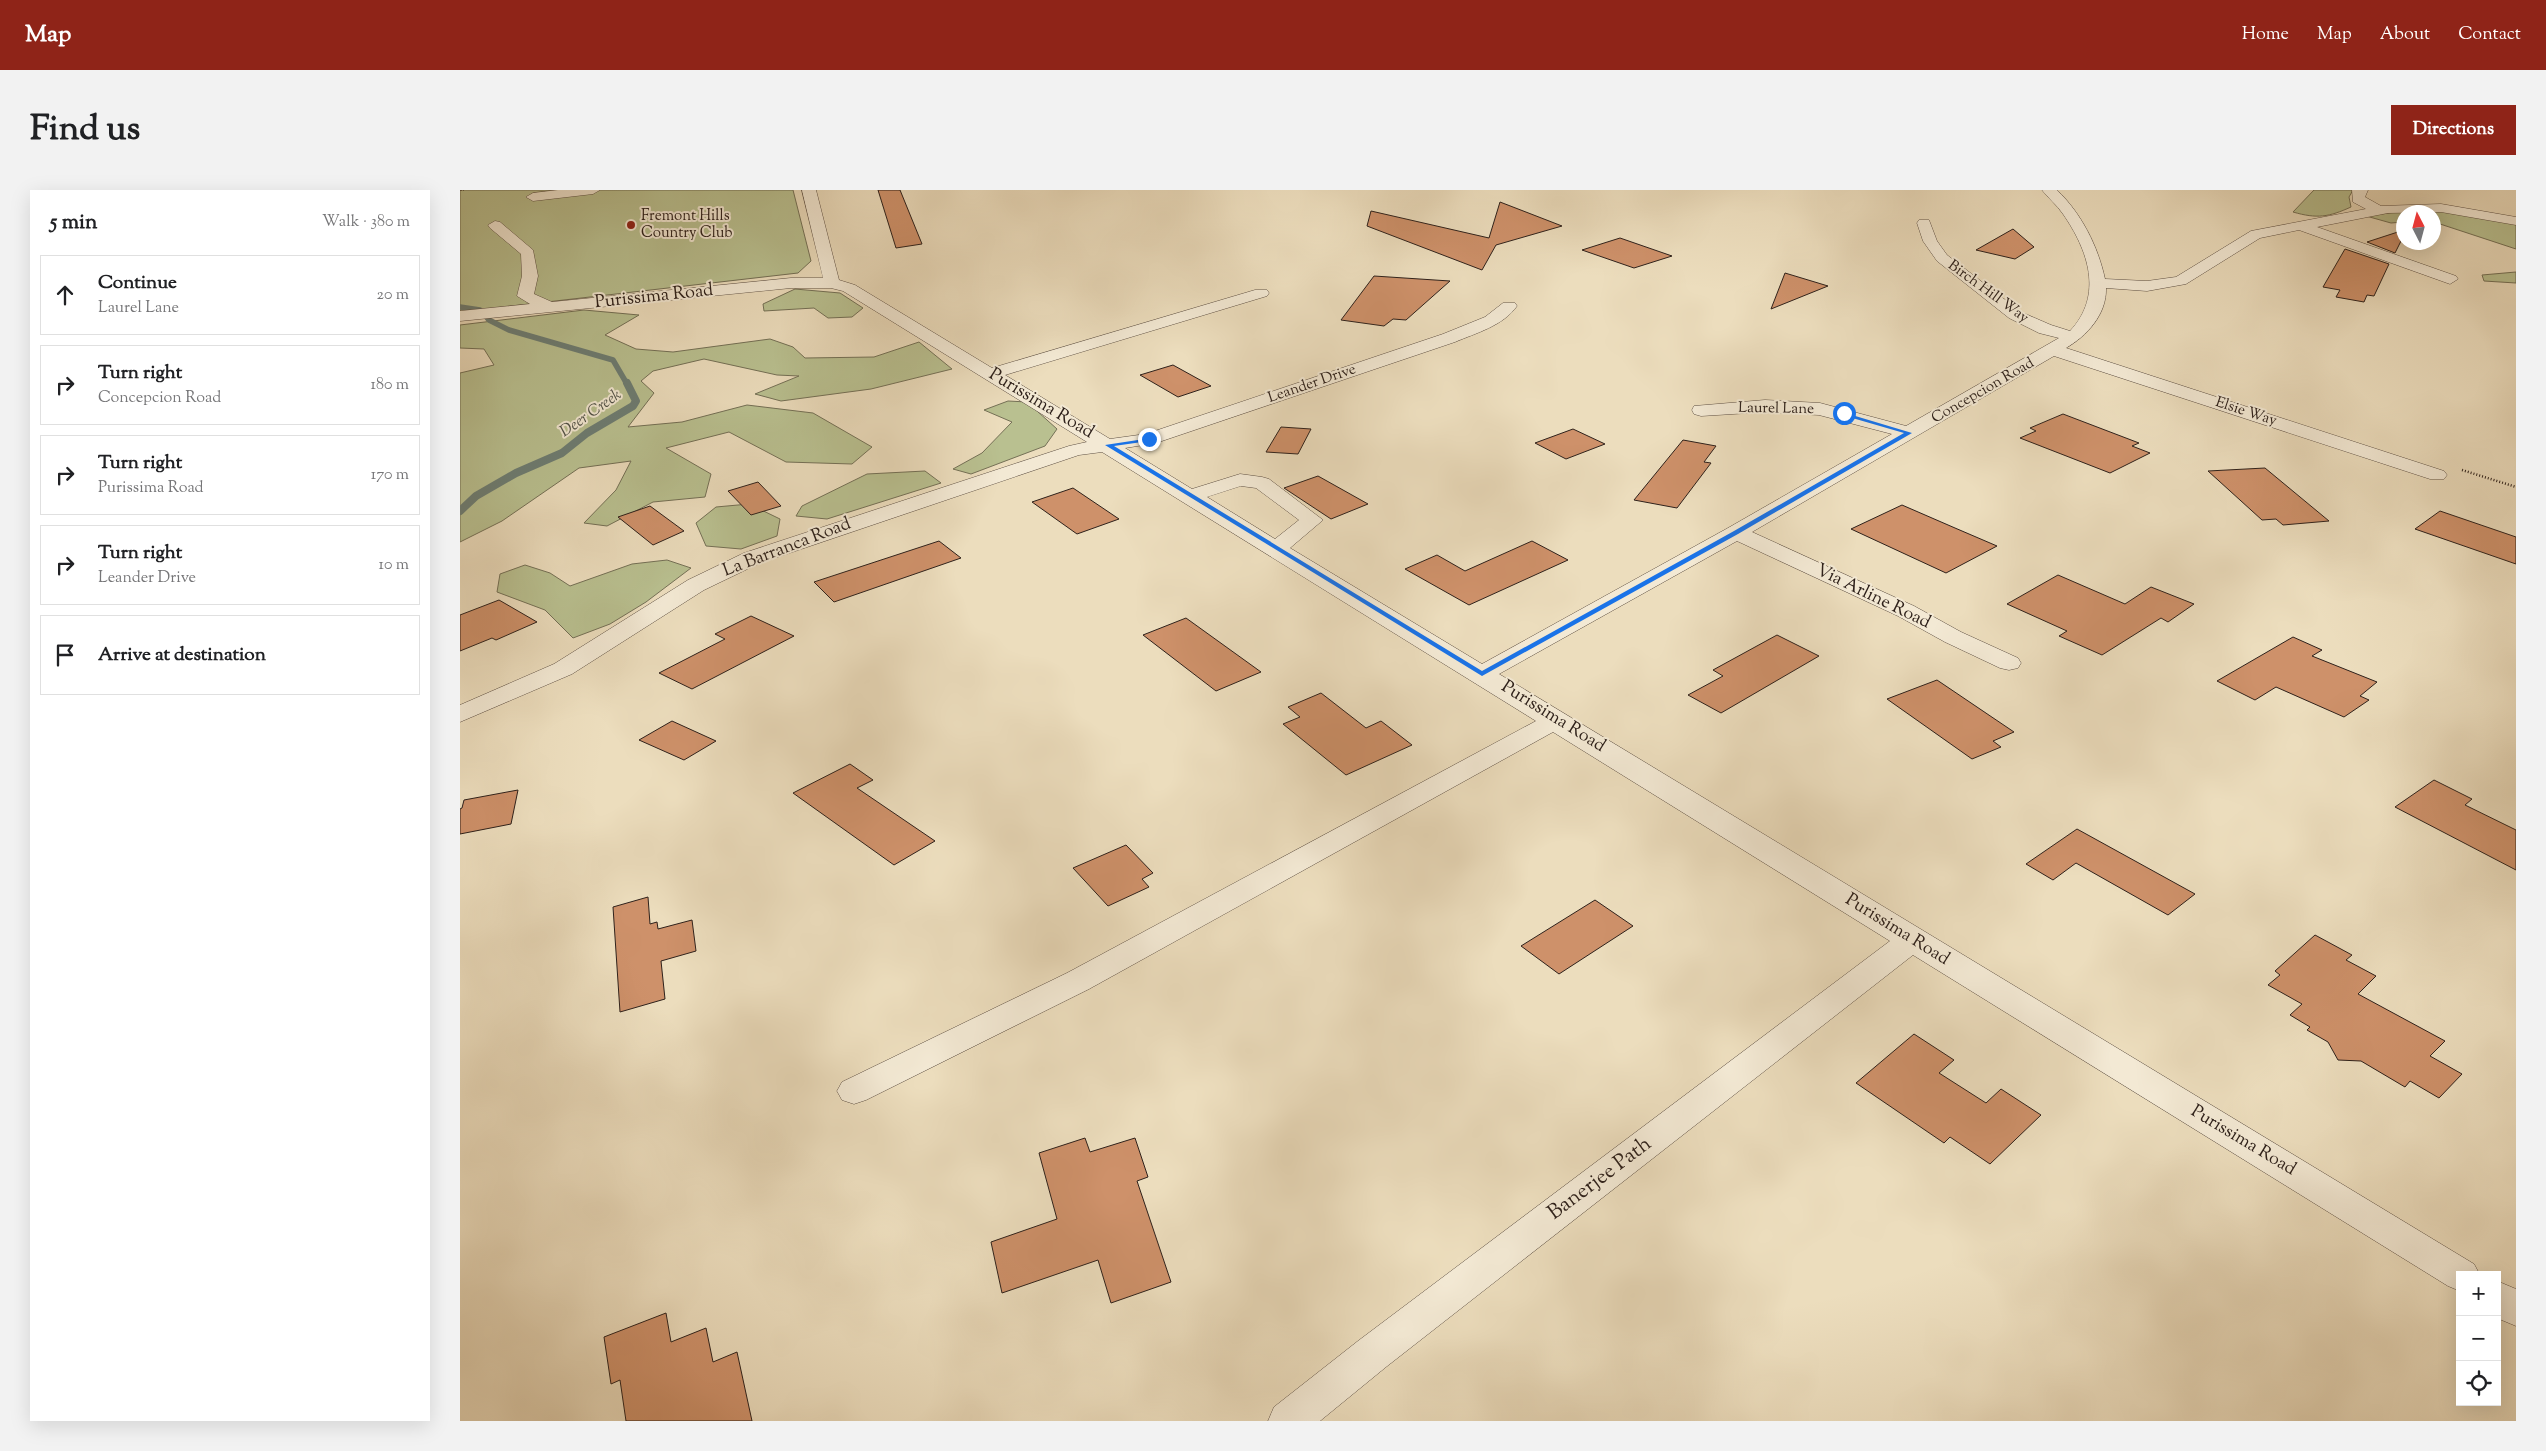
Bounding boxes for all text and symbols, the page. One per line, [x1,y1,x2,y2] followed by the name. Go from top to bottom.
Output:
[25,18,71,52] text: Map
[2242,22,2289,48] text: Home
[2317,22,2352,48] text: Map
[2380,22,2430,48] text: About
[2458,22,2521,48] text: Contact
[30,105,140,156] text: Find us
[2391,105,2516,155] button: Directions
[2396,205,2441,250] north arrow
[641,206,733,244] place label: Fremont Hills Country Club
[50,208,97,238] text: 5 min
[322,211,410,234] text: Walk · 380 m
[625,219,637,231] marker: Fremont Hills Country Club
[1943,255,2033,329] street label: Birch Hill Way
[98,270,177,297] text: Continue
[594,278,714,316] street label: Purissima Road
[51,281,79,309] icon: ahead
[376,284,409,307] text: 20 m
[98,297,179,320] text: Laurel Lane
[1928,353,2039,429] street label: Concepcion Road
[1265,359,1359,409] street label: Leander Drive
[98,360,182,387] text: Turn right
[983,362,1099,446] street label: Purissima Road
[51,371,79,399] icon: right
[370,374,409,397] text: 180 m
[555,384,627,444] water label: Deer Creek
[98,387,221,410] text: Concepcion Road
[2213,392,2280,432] street label: Elsie Way
[1738,398,1814,420] street label: Laurel Lane
[1833,402,1856,425] route start
[1138,428,1161,451] route end
[98,450,182,477] text: Turn right
[51,461,79,489] icon: right
[371,464,409,487] text: 170 m
[98,477,204,500] text: Purissima Road
[719,512,855,584] street label: La Barranca Road
[98,540,182,567] text: Turn right
[51,551,79,579] icon: right
[379,554,409,577] text: 10 m
[1811,558,1935,636] street label: Via Arline Road
[98,567,196,590] text: Leander Drive
[51,641,79,669] icon: arrive
[98,642,266,669] text: Arrive at destination
[1496,674,1610,760] street label: Purissima Road
[1840,887,1954,973] street label: Purissima Road
[2185,1099,2301,1183] street label: Purissima Road
[1542,1130,1658,1228] street label: Banerjee Path
[2456,1271,2501,1406] map controls
[2456,1271,2501,1316] button: +
[2456,1316,2501,1361] button: −
[2456,1361,2501,1406] button: locate

